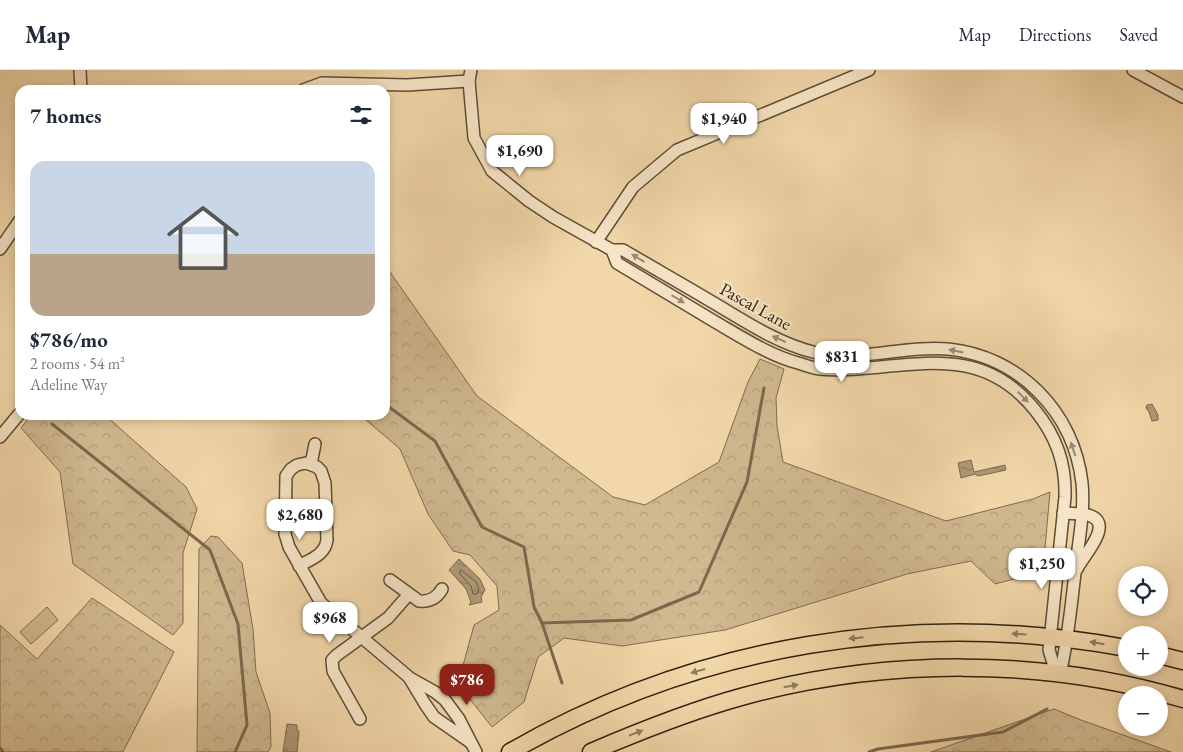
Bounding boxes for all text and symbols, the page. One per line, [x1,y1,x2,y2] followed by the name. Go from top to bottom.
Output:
[25,19,70,50] text: Map
[959,23,991,46] text: Map
[1019,23,1091,46] text: Directions
[1119,23,1158,46] text: Saved
[347,101,375,129] icon: filters
[30,102,102,129] text: 7 homes
[683,102,765,145] pin: $1,940
[701,108,747,129] text: $1,940
[479,134,561,177] pin: $1,690
[497,140,543,161] text: $1,690
[158,193,248,283] icon: home
[631,254,644,263] one-way arrow
[716,277,796,335] street label: Pascal Lane
[671,294,684,303] one-way arrow
[30,326,108,353] text: $786/mo
[771,335,786,343] one-way arrow
[812,340,872,383] pin: $831
[826,346,858,367] text: $831
[947,346,963,354] one-way arrow
[30,353,125,374] text: 2 rooms · 54 m²
[30,374,107,395] text: Adeline Way
[1017,391,1029,403] one-way arrow
[1069,442,1077,457] one-way arrow
[259,498,341,541] pin: $2,680
[277,504,323,525] text: $2,680
[1001,548,1083,590] pin: $1,250
[1019,553,1065,574] text: $1,250
[1118,566,1168,736] map controls
[1118,566,1168,616] button: locate
[300,602,360,644] pin: $968
[314,607,346,628] text: $968
[1118,626,1168,676] button: +
[1010,629,1026,637] one-way arrow
[848,634,864,642] one-way arrow
[1088,638,1104,646] one-way arrow
[437,664,497,706] pin: $786
[690,667,705,675] one-way arrow
[451,669,483,690] text: $786
[784,681,800,689] one-way arrow
[1118,686,1168,736] button: −
[629,729,644,737] one-way arrow

